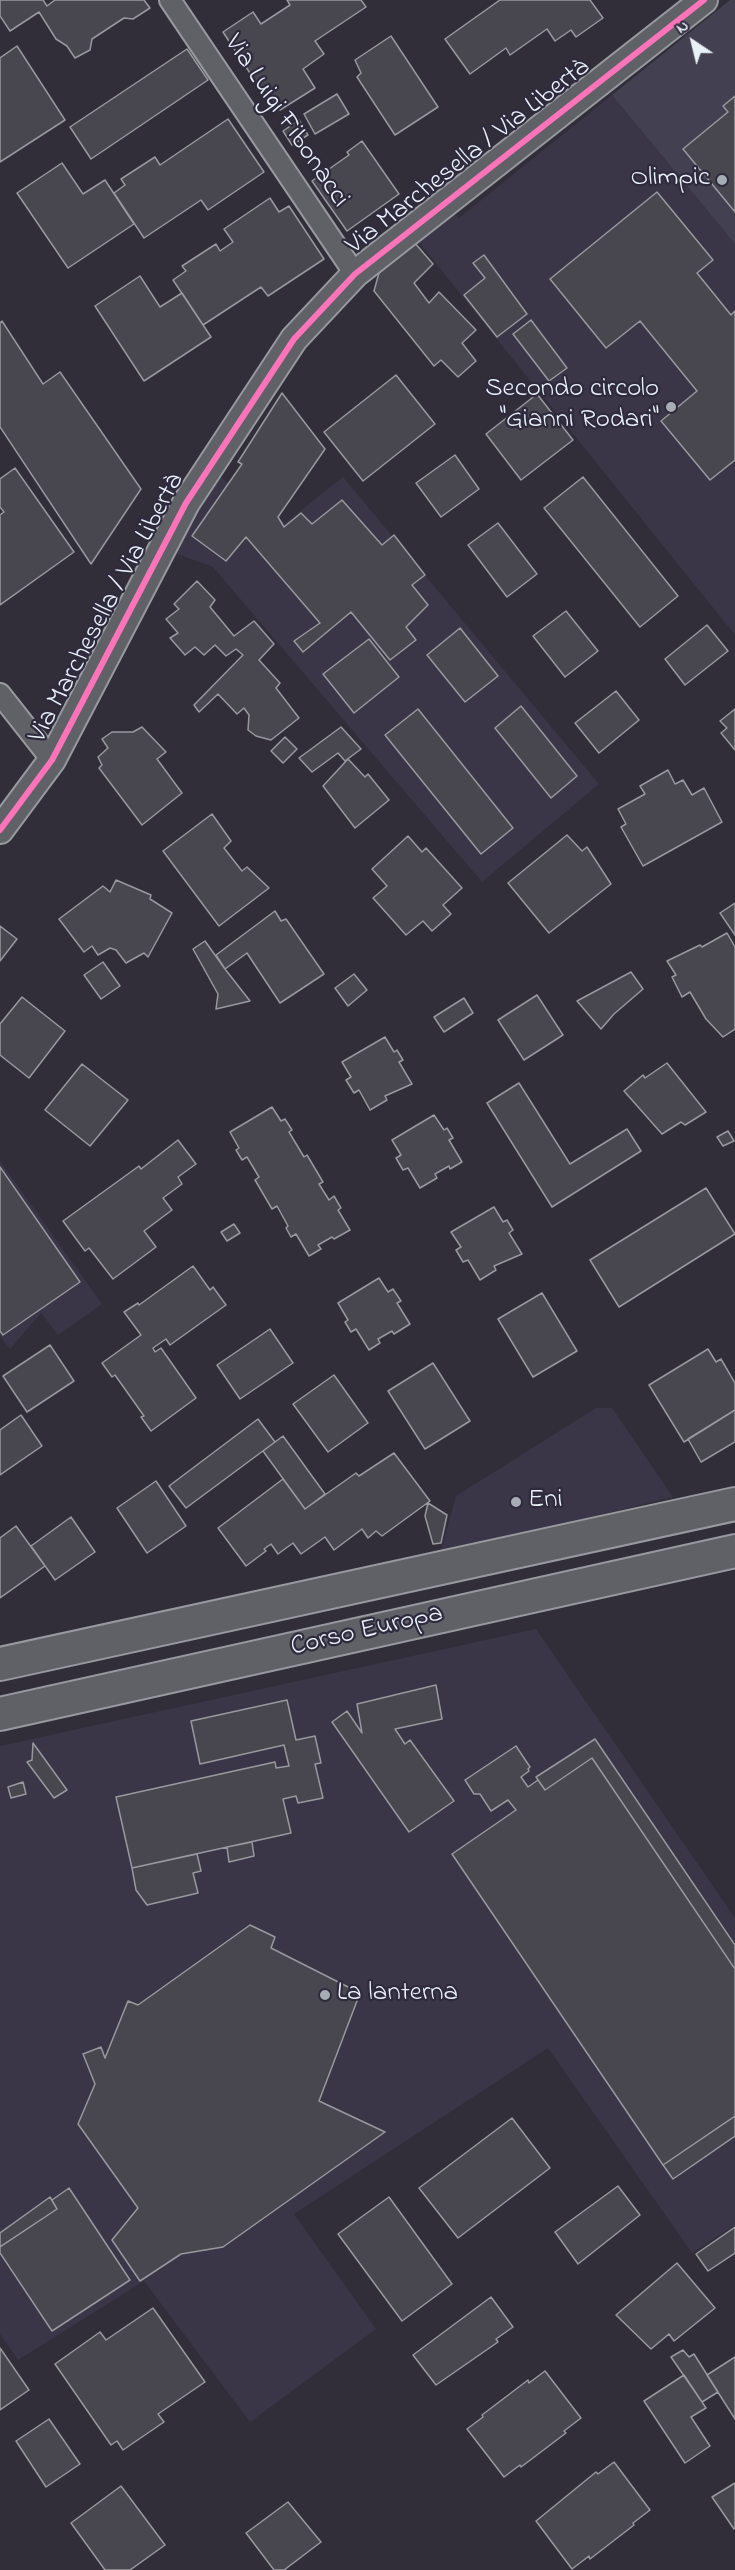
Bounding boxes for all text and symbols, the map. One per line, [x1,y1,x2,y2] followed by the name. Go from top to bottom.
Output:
[663,12,723,72] north arrow
[671,14,694,40] text: N
[215,29,355,215] street label: Via Luigi Fibonacci
[341,53,597,263] street label: Via Marchesella / Via Libertà
[630,164,710,196] place label: Olimpic
[715,173,729,187] marker: Olimpic
[485,375,659,438] place label: Secondo circolo "Gianni Rodari"
[664,400,678,414] marker: Secondo circolo "Gianni Rodari"
[23,469,193,749] street label: Via Marchesella / Via Libertà
[528,1486,563,1518] place label: Eni
[509,1495,523,1509] marker: Eni
[288,1599,446,1665] street label: Corso Europa
[337,1979,458,2011] place label: La lanterna
[318,1988,332,2002] marker: La lanterna

